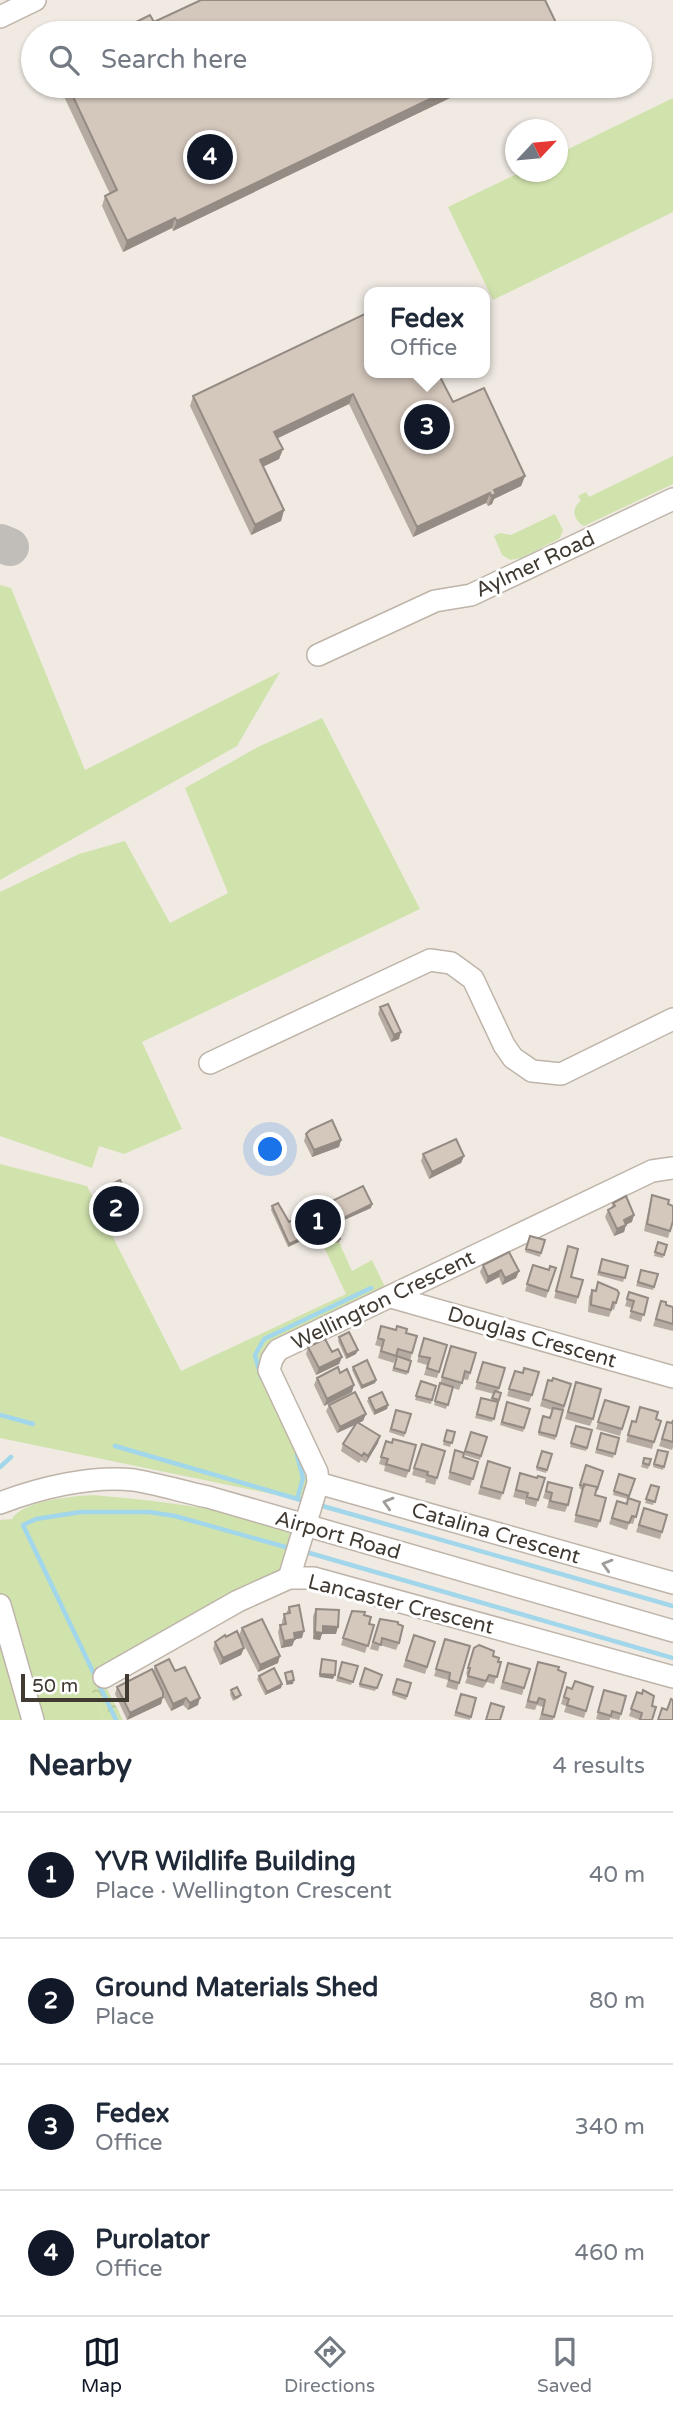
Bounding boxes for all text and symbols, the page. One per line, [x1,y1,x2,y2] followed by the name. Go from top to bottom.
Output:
[21,21,652,98] search box
[45,41,83,79] icon: search
[101,44,247,75] text: Search here
[505,119,568,182] north arrow
[187,131,233,183] pin: 4
[364,287,490,378] popup
[390,303,464,334] text: Fedex
[390,334,457,362] text: Office
[404,401,450,453] pin: 3
[472,526,599,603] street label: Aylmer Road
[253,1132,287,1166] your location
[93,1183,139,1235] pin: 2
[295,1196,341,1248] pin: 1
[288,1245,479,1356] street label: Wellington Crescent
[445,1301,619,1374] street label: Douglas Crescent
[382,1497,394,1511] one-way arrow
[409,1497,583,1570] street label: Catalina Crescent
[272,1506,403,1565] street label: Airport Road
[601,1558,613,1573] one-way arrow
[305,1569,496,1640] street label: Lancaster Crescent
[21,1671,130,1703] scale bar
[32,1675,78,1697] text: 50 m
[28,1747,132,1784] text: Nearby
[552,1752,645,1780] text: 4 results
[95,1846,356,1877] text: YVR Wildlife Building
[44,1861,58,1889] text: 1
[589,1861,645,1889] text: 40 m
[95,1877,392,1905] text: Place · Wellington Crescent
[95,1972,378,2003] text: Ground Materials Shed
[44,1987,58,2015] text: 2
[589,1987,645,2015] text: 80 m
[95,2003,154,2031] text: Place
[95,2098,170,2129] text: Fedex
[44,2113,58,2141] text: 3
[575,2113,645,2141] text: 340 m
[95,2129,163,2157] text: Office
[95,2224,210,2255] text: Purolator
[44,2239,58,2267] text: 4
[575,2239,645,2267] text: 460 m
[95,2255,163,2283] text: Office
[81,2333,122,2397] tab: Map
[284,2333,375,2397] tab: Directions
[537,2333,592,2397] tab: Saved

